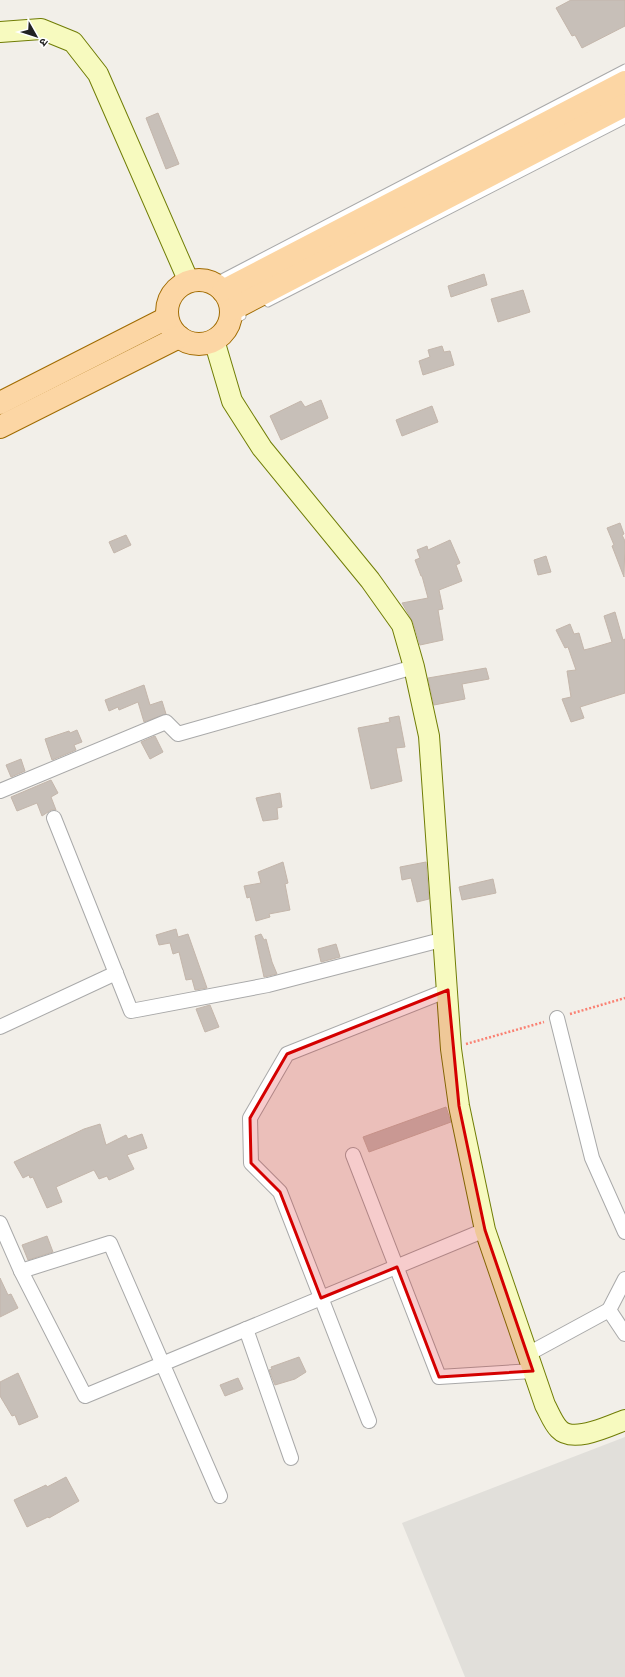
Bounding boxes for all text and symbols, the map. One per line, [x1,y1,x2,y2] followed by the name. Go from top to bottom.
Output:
[16,16,56,56] north arrow
[35,35,52,50] text: उ

